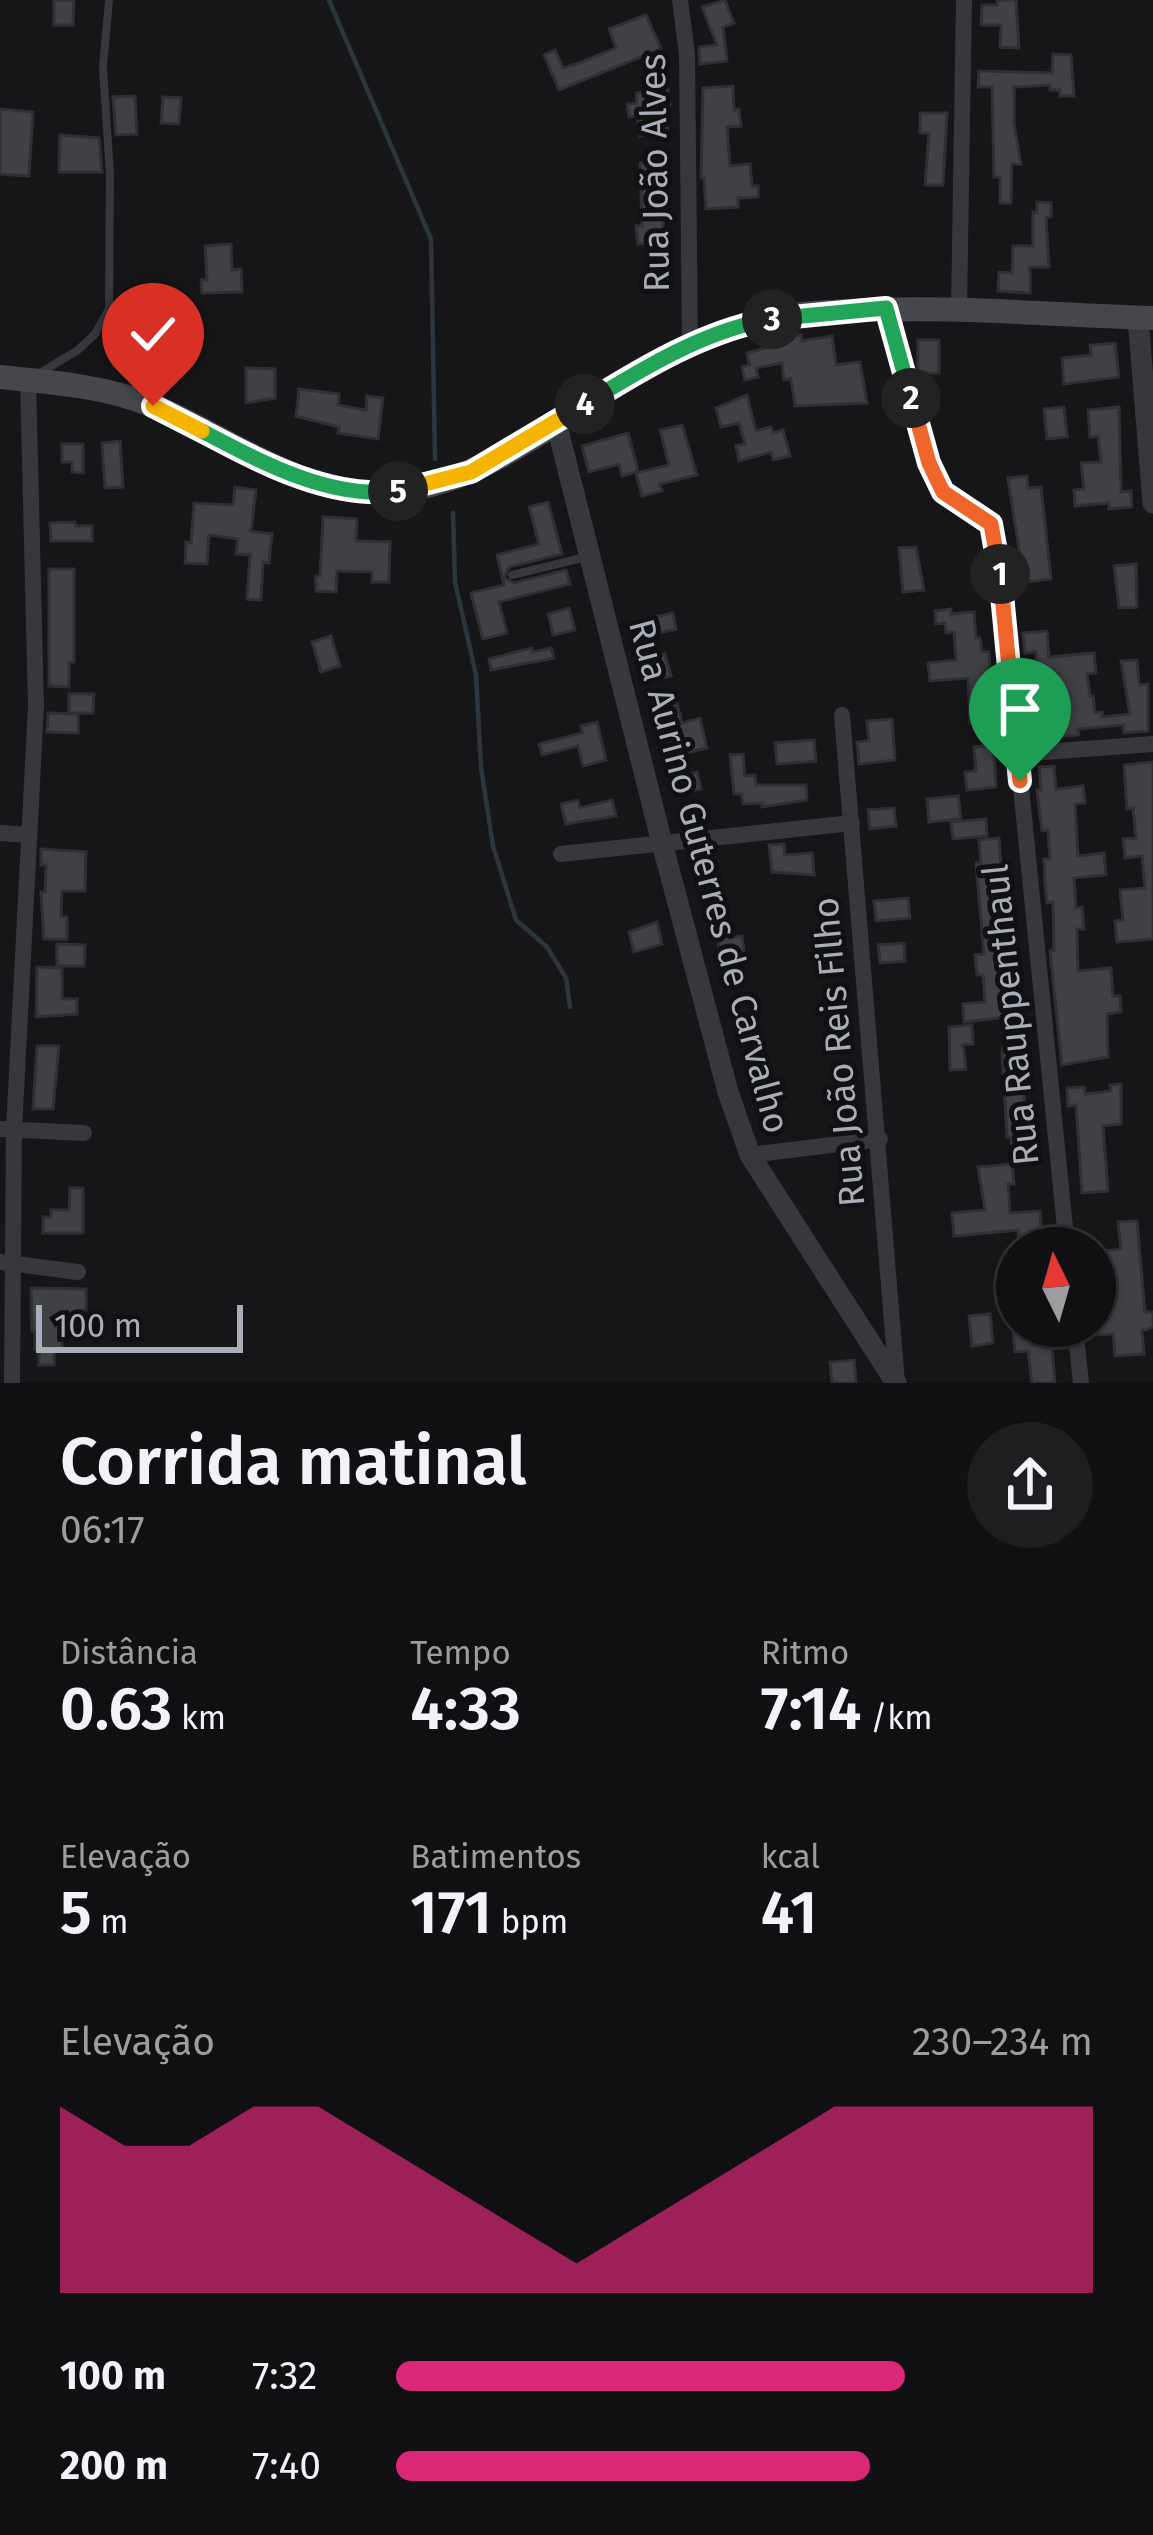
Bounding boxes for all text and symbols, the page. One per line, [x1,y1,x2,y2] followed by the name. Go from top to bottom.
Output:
[631,53,679,293] street label: Rua João Alves
[102,283,204,406] pin
[742,289,802,349] pin: 3
[763,299,781,339] text: 3
[120,301,186,367] icon: check
[881,368,941,428] pin: 2
[555,374,615,434] pin: 4
[902,378,920,418] text: 2
[576,384,594,424] text: 4
[368,461,428,521] pin: 5
[389,471,407,511] text: 5
[970,544,1030,604] pin: 1
[992,554,1008,594] text: 1
[619,614,799,1138] street label: Rua Aurino Guterres de Carvalho
[969,658,1071,781] pin
[987,676,1053,742] icon: arrive
[973,862,1049,1168] street label: Rua Rauppenthaul
[804,895,874,1208] street label: Rua João Reis Filho
[996,1227,1116,1347] north arrow
[996,1227,1116,1347] map controls
[36,1299,243,1352] scale bar
[54,1306,142,1346] text: 100 m
[60,1422,527,1501] text: Corrida matinal
[967,1422,1093,1548] button: share
[60,1507,145,1553] text: 06:17
[60,1633,198,1673] text: Distância
[410,1633,511,1673] text: Tempo
[761,1633,849,1673] text: Ritmo
[60,1673,172,1745] text: 0.63
[410,1673,521,1745] text: 4:33
[761,1673,861,1745] text: 7:14
[172,1698,226,1738] text: km
[861,1698,933,1738] text: /km
[60,1837,191,1877] text: Elevação
[410,1837,581,1877] text: Batimentos
[761,1837,820,1877] text: kcal
[60,1877,92,1949] text: 5
[410,1877,492,1949] text: 171
[761,1877,817,1949] text: 41
[92,1902,129,1942] text: m
[492,1902,568,1942] text: bpm
[60,2019,215,2065] text: Elevação
[912,2019,1093,2065] text: 230–234 m
[60,2353,166,2399] text: 100 m
[252,2353,317,2399] text: 7:32
[60,2443,168,2489] text: 200 m
[252,2443,321,2489] text: 7:40

